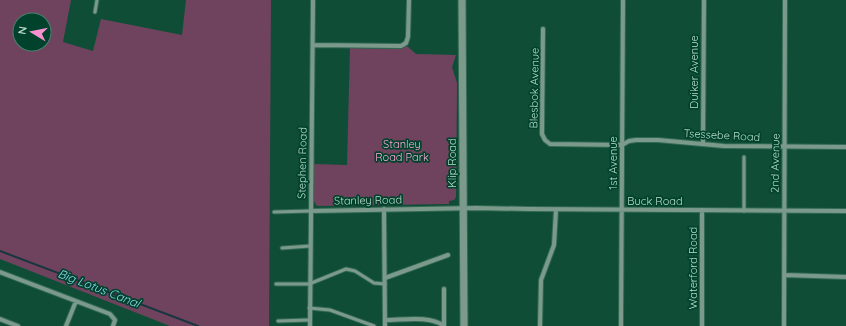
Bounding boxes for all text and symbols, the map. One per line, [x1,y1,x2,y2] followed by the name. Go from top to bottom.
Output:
[12,12,52,52] north arrow
[15,25,30,35] text: N
[687,35,701,109] street label: Duiker Avenue
[526,48,542,128] street label: Blesbok Avenue
[683,126,761,144] street label: Tsessebe Road
[294,127,310,199] street label: Stephen Road
[767,133,783,193] street label: 2nd Avenue
[606,136,620,190] street label: 1st Avenue
[375,137,429,164] park label: Stanley Road Park
[445,138,459,188] street label: Klip Road
[334,192,402,208] street label: Stanley Road
[627,194,683,208] street label: Buck Road
[686,227,700,309] street label: Waterford Road
[56,265,143,311] water label: Big Lotus Canal

